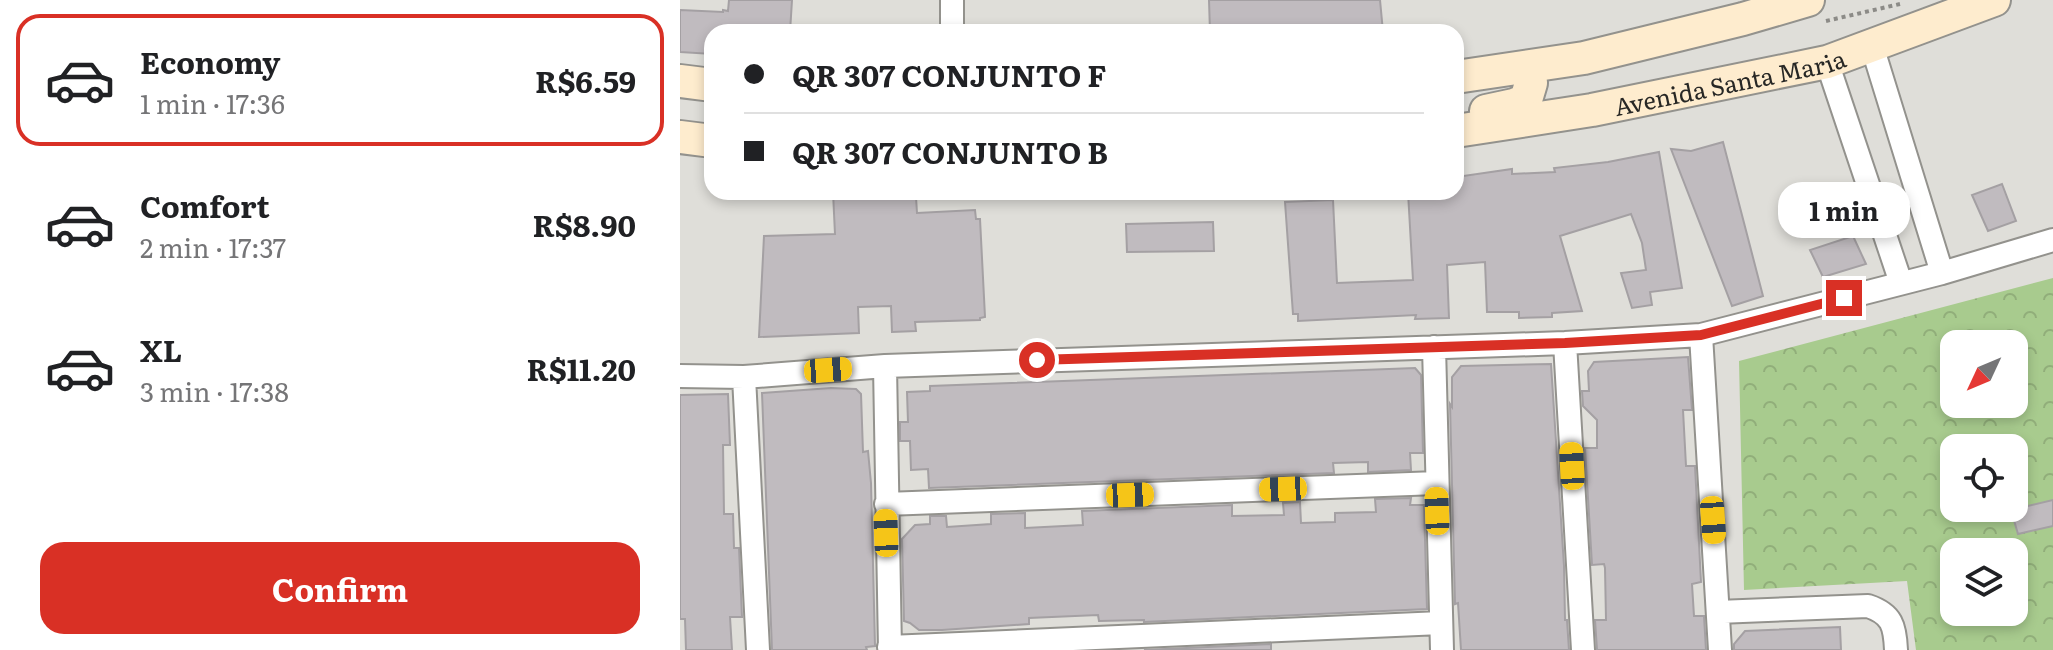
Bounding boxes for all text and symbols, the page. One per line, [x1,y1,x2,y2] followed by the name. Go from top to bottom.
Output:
[140,39,280,83] text: Economy
[1611,39,1850,123] street label: Avenida Santa Maria
[44,44,116,116] icon: car
[792,52,1106,96] text: QR 307 CONJUNTO F
[535,58,636,102] text: R$6.59
[140,83,285,122] text: 1 min · 17:36
[792,129,1108,173] text: QR 307 CONJUNTO B
[1778,182,1910,238] callout: 1 min
[140,183,270,227] text: Comfort
[44,188,116,260] icon: car
[1809,190,1879,229] text: 1 min
[533,202,636,246] text: R$8.90
[140,227,286,266] text: 2 min · 17:37
[1826,280,1862,316] route end
[140,327,182,371] text: XL
[1940,330,2028,418] north arrow
[1940,330,2028,626] map controls
[44,332,116,404] icon: car
[1019,342,1055,378] route start
[527,346,636,390] text: R$11.20
[803,356,853,384] car
[140,371,289,410] text: 3 min · 17:38
[1940,434,2028,522] button: locate
[1559,441,1585,491] car
[1259,476,1307,502] car
[1106,482,1154,508] car
[1424,487,1450,535] car
[1699,495,1727,545] car
[873,509,899,557] car
[1940,538,2028,626] button: layers
[40,542,640,634] button: Confirm

